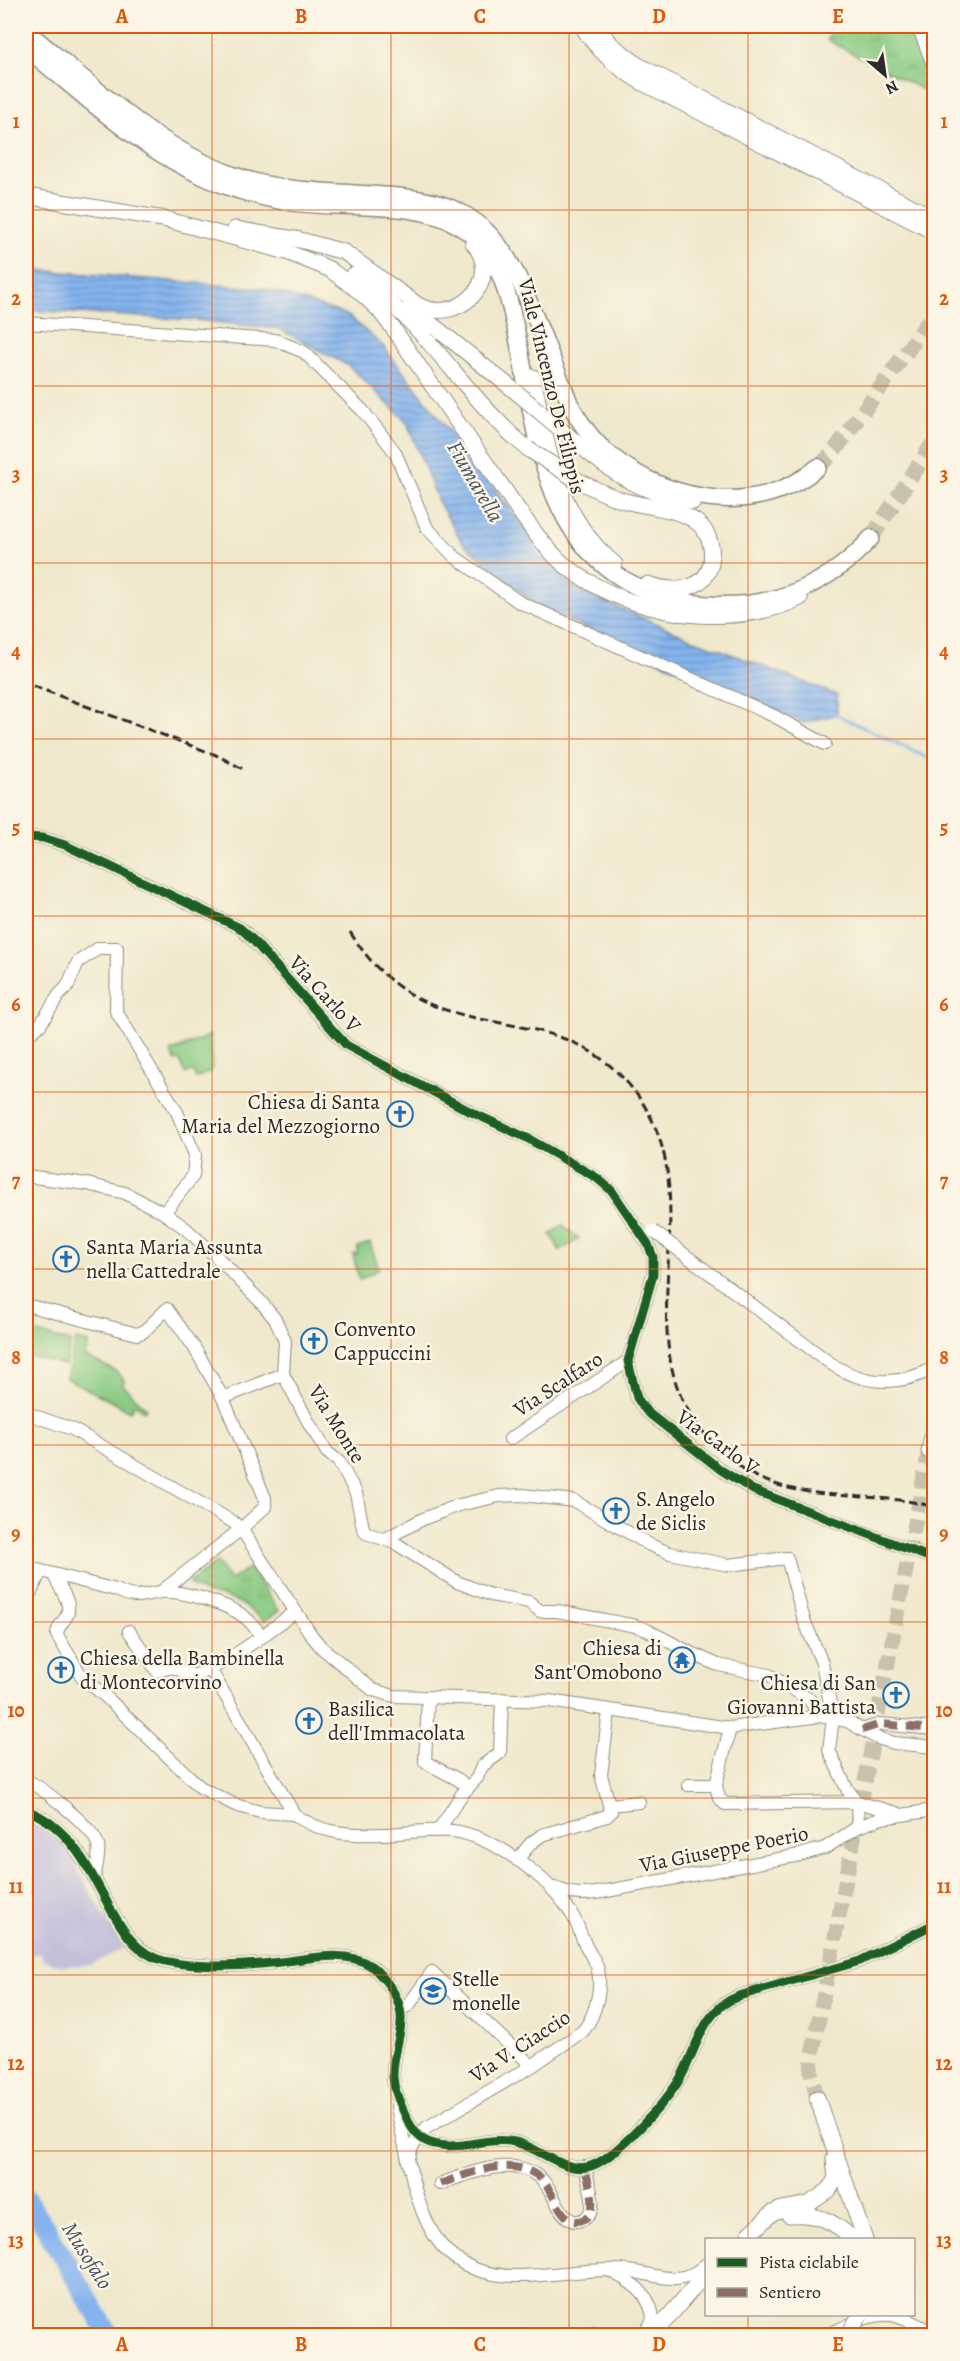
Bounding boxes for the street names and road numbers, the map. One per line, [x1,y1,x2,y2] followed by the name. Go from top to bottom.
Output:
[511,274,592,497] street label: Viale Vincenzo De Filippis
[282,948,367,1039] street label: Via Carlo V
[507,1345,608,1424] street label: Via Scalfaro
[301,1379,372,1469] street label: Via Monte
[670,1402,765,1481] street label: Via Carlo V
[636,1819,811,1879] street label: Via Giuseppe Poerio
[463,2003,576,2090] street label: Via V. Ciaccio

